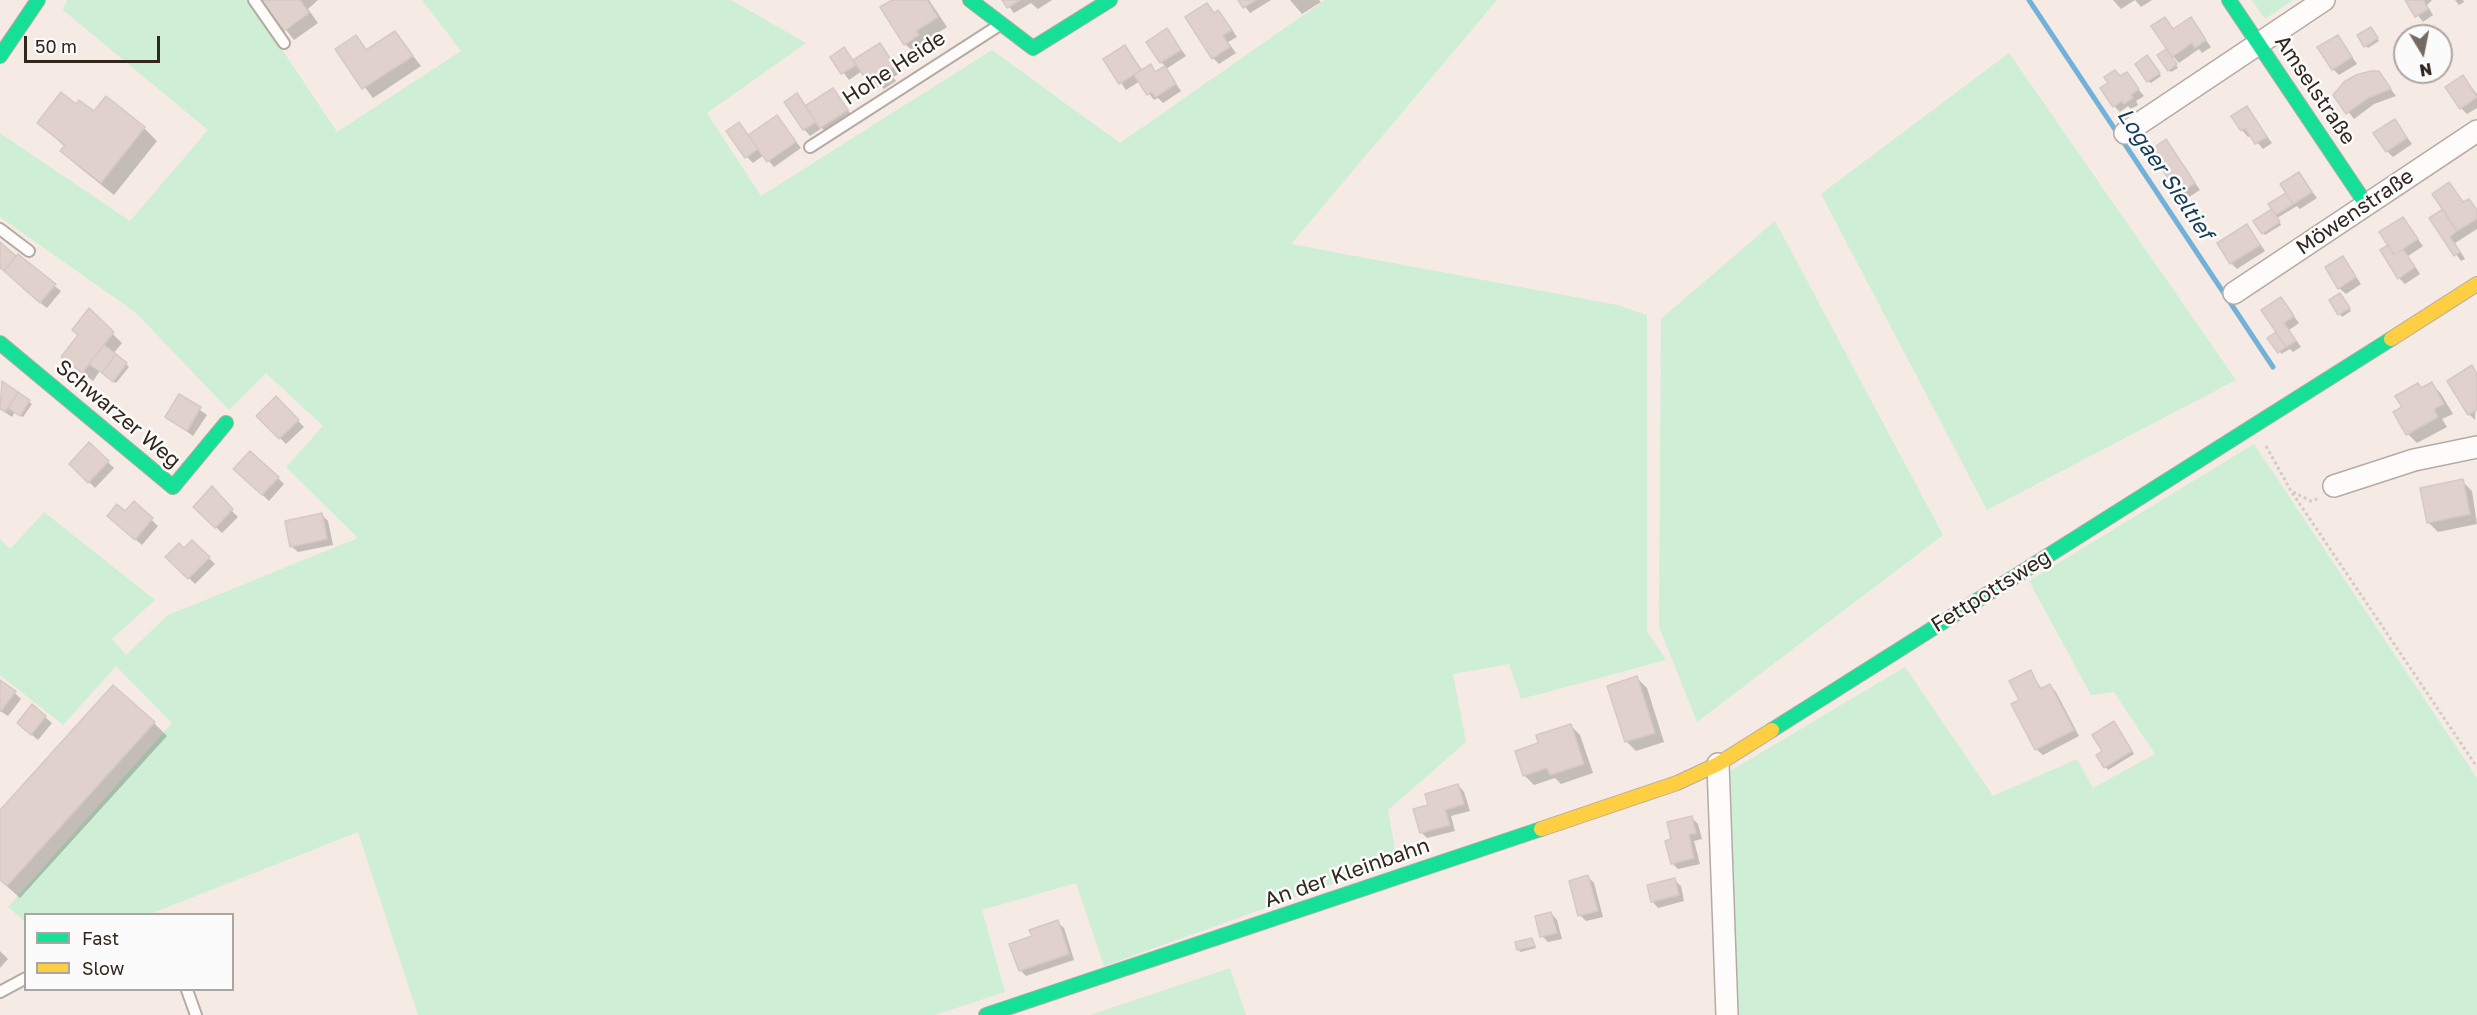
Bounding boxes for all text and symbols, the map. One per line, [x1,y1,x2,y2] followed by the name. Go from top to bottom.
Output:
[27,24,164,62] scale bar
[2393,24,2453,84] north arrow
[838,25,950,111] street label: Hohe Heide
[2269,31,2361,149] street label: Amselstraße
[35,35,77,57] text: 50 m
[2418,59,2434,81] text: N
[2111,103,2219,245] water label: Logaer Sieltief
[2292,164,2418,260] street label: Möwenstraße
[50,354,186,474] street label: Schwarzer Weg
[1927,544,2055,638] street label: Fettpottsweg
[1261,833,1433,913] street label: An der Kleinbahn
[24,913,234,991] legend
[82,927,119,949] text: Fast
[82,957,124,979] text: Slow

